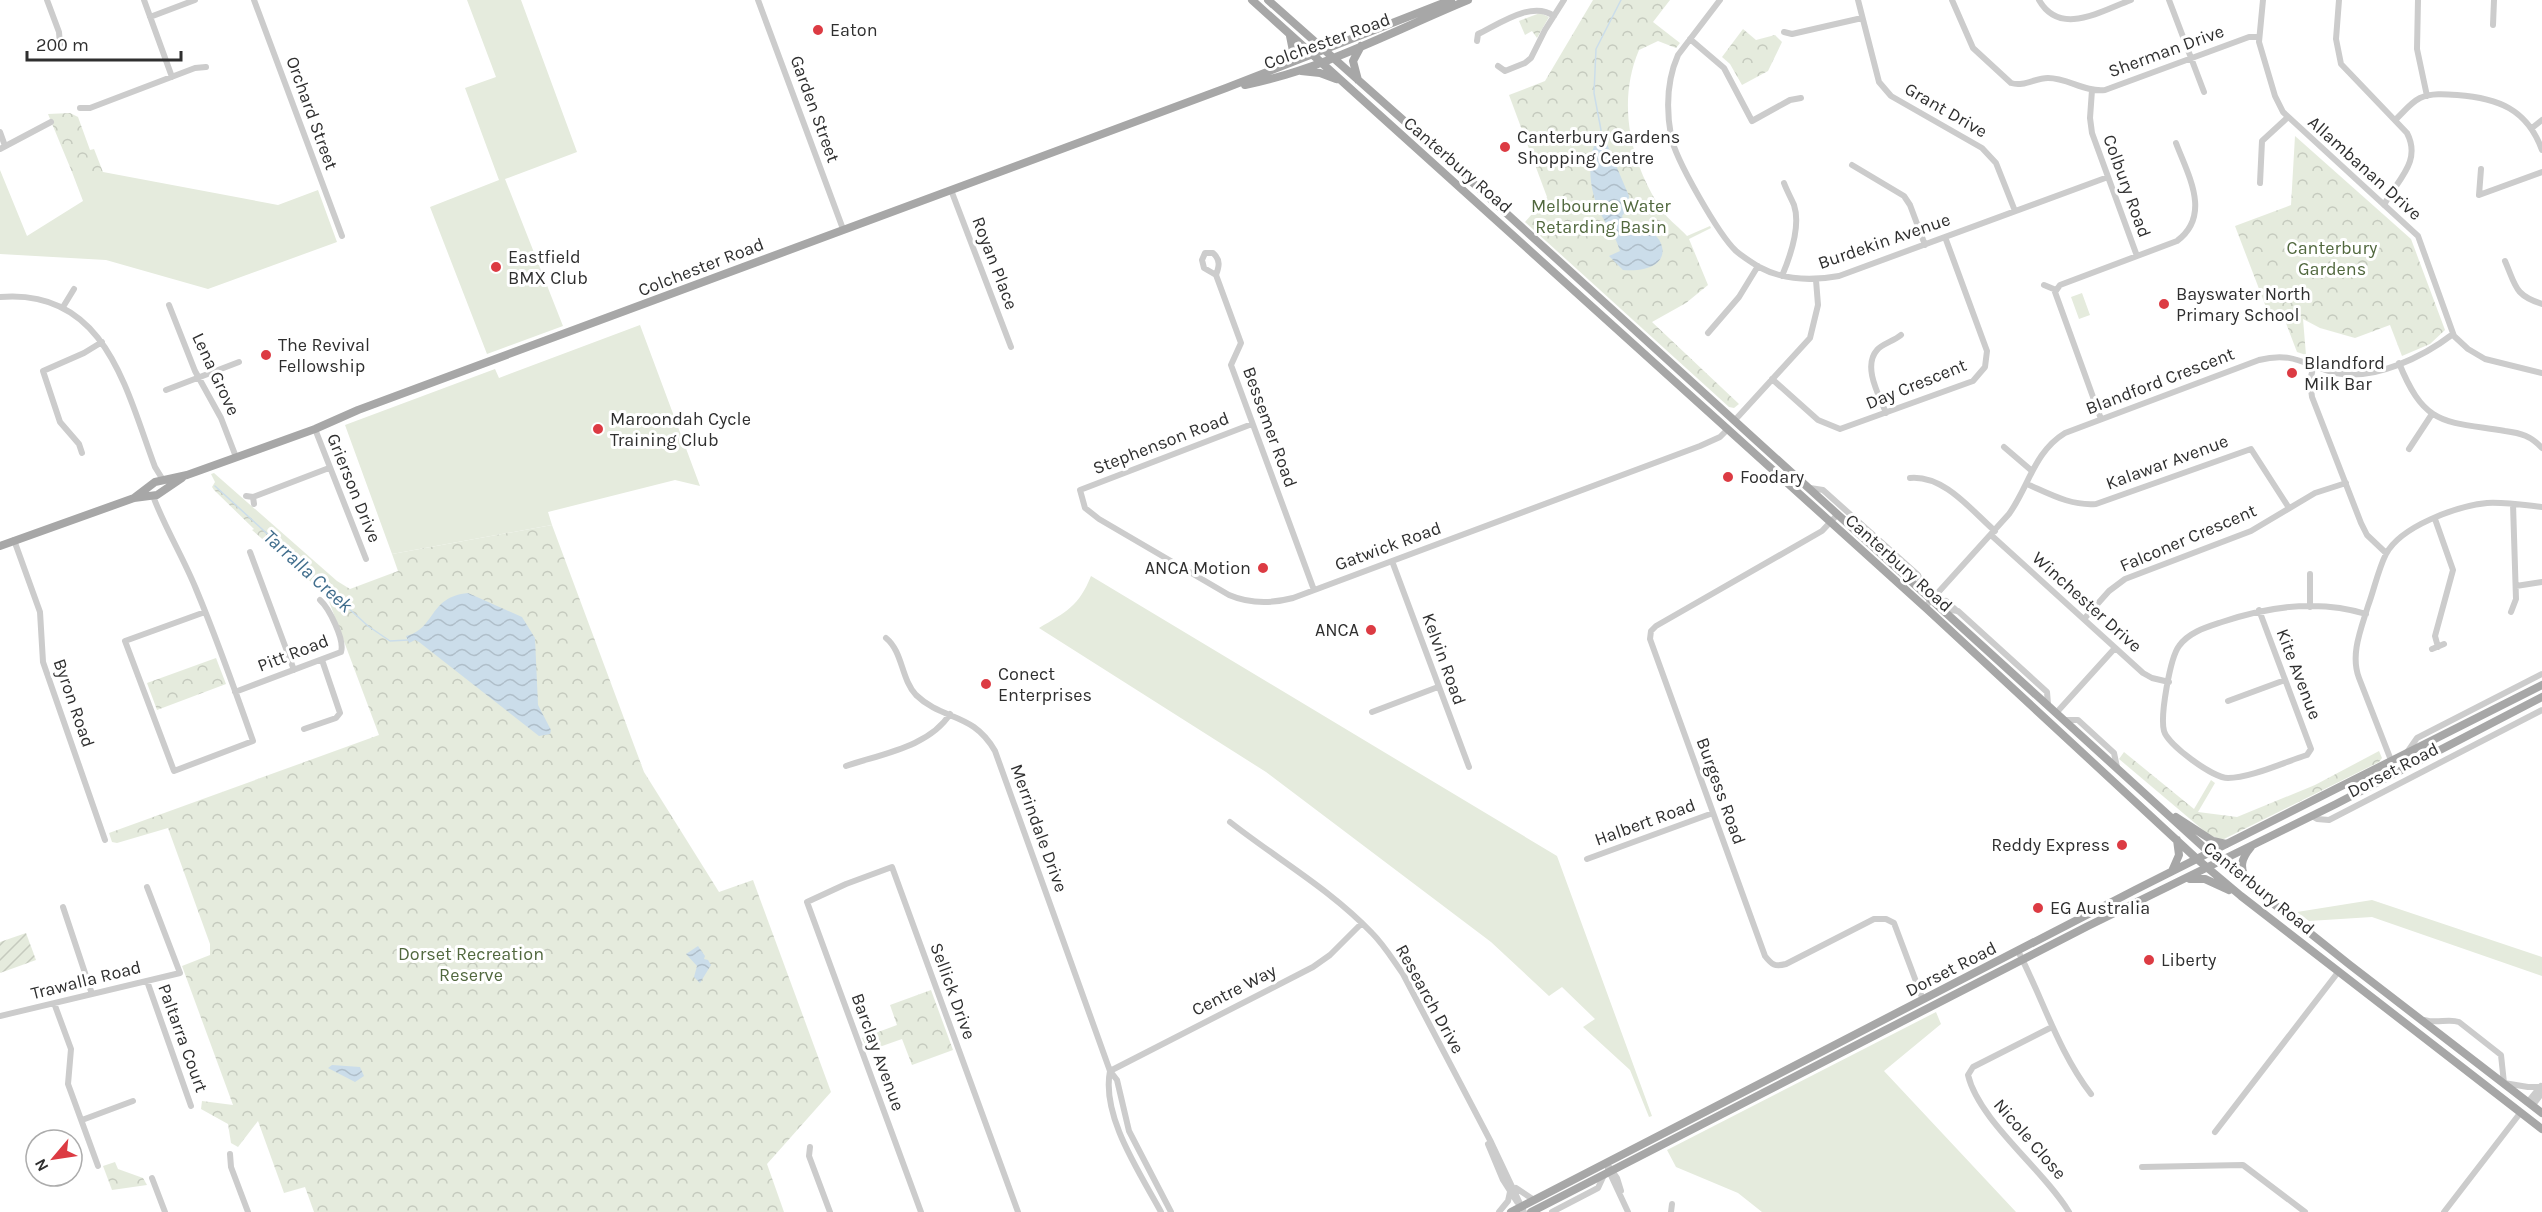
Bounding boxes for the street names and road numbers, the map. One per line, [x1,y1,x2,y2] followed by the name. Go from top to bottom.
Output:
[1261,8,1393,74] street label: Colchester Road
[2105,20,2227,82] street label: Sherman Drive
[785,52,845,166] street label: Garden Street
[281,53,343,173] street label: Orchard Street
[1901,77,1991,143] street label: Grant Drive
[2304,111,2426,225] street label: Allambanan Drive
[1399,112,1517,218] street label: Canterbury Road
[2098,131,2156,241] street label: Colbury Road
[1815,208,1953,274] street label: Burdekin Avenue
[967,213,1023,313] street label: Royan Place
[635,233,767,301] street label: Colchester Road
[187,329,245,419] street label: Lena Grove
[2083,342,2238,419] street label: Blandford Crescent
[1862,354,1970,414] street label: Day Crescent
[1238,364,1302,490] street label: Bessemer Road
[1090,407,1232,479] street label: Stephenson Road
[322,430,386,546] street label: Grierson Drive
[2103,430,2231,494] street label: Kalawar Avenue
[2116,499,2260,577] street label: Falconer Crescent
[1841,509,1957,617] street label: Canterbury Road
[1332,517,1444,575] street label: Gatwick Road
[2028,547,2146,657] street label: Winchester Drive
[1417,610,1471,708] street label: Kelvin Road
[2272,625,2326,723] street label: Kite Avenue
[254,629,332,677] street label: Pitt Road
[49,656,99,750] street label: Byron Road
[1691,734,1751,848] street label: Burgess Road
[2344,738,2442,802] street label: Dorset Road
[1006,761,1072,895] street label: Merrindale Drive
[1591,794,1699,850] street label: Halbert Road
[2199,837,2319,939] street label: Canterbury Road
[1902,937,2000,1001] street label: Dorset Road
[925,940,981,1042] street label: Sellick Drive
[1391,940,1469,1058] street label: Research Drive
[29,956,143,1004] street label: Trawalla Road
[1188,959,1280,1021] street label: Centre Way
[153,981,213,1095] street label: Paltarra Court
[847,990,909,1114] street label: Barclay Avenue
[1989,1094,2071,1184] street label: Nicole Close

